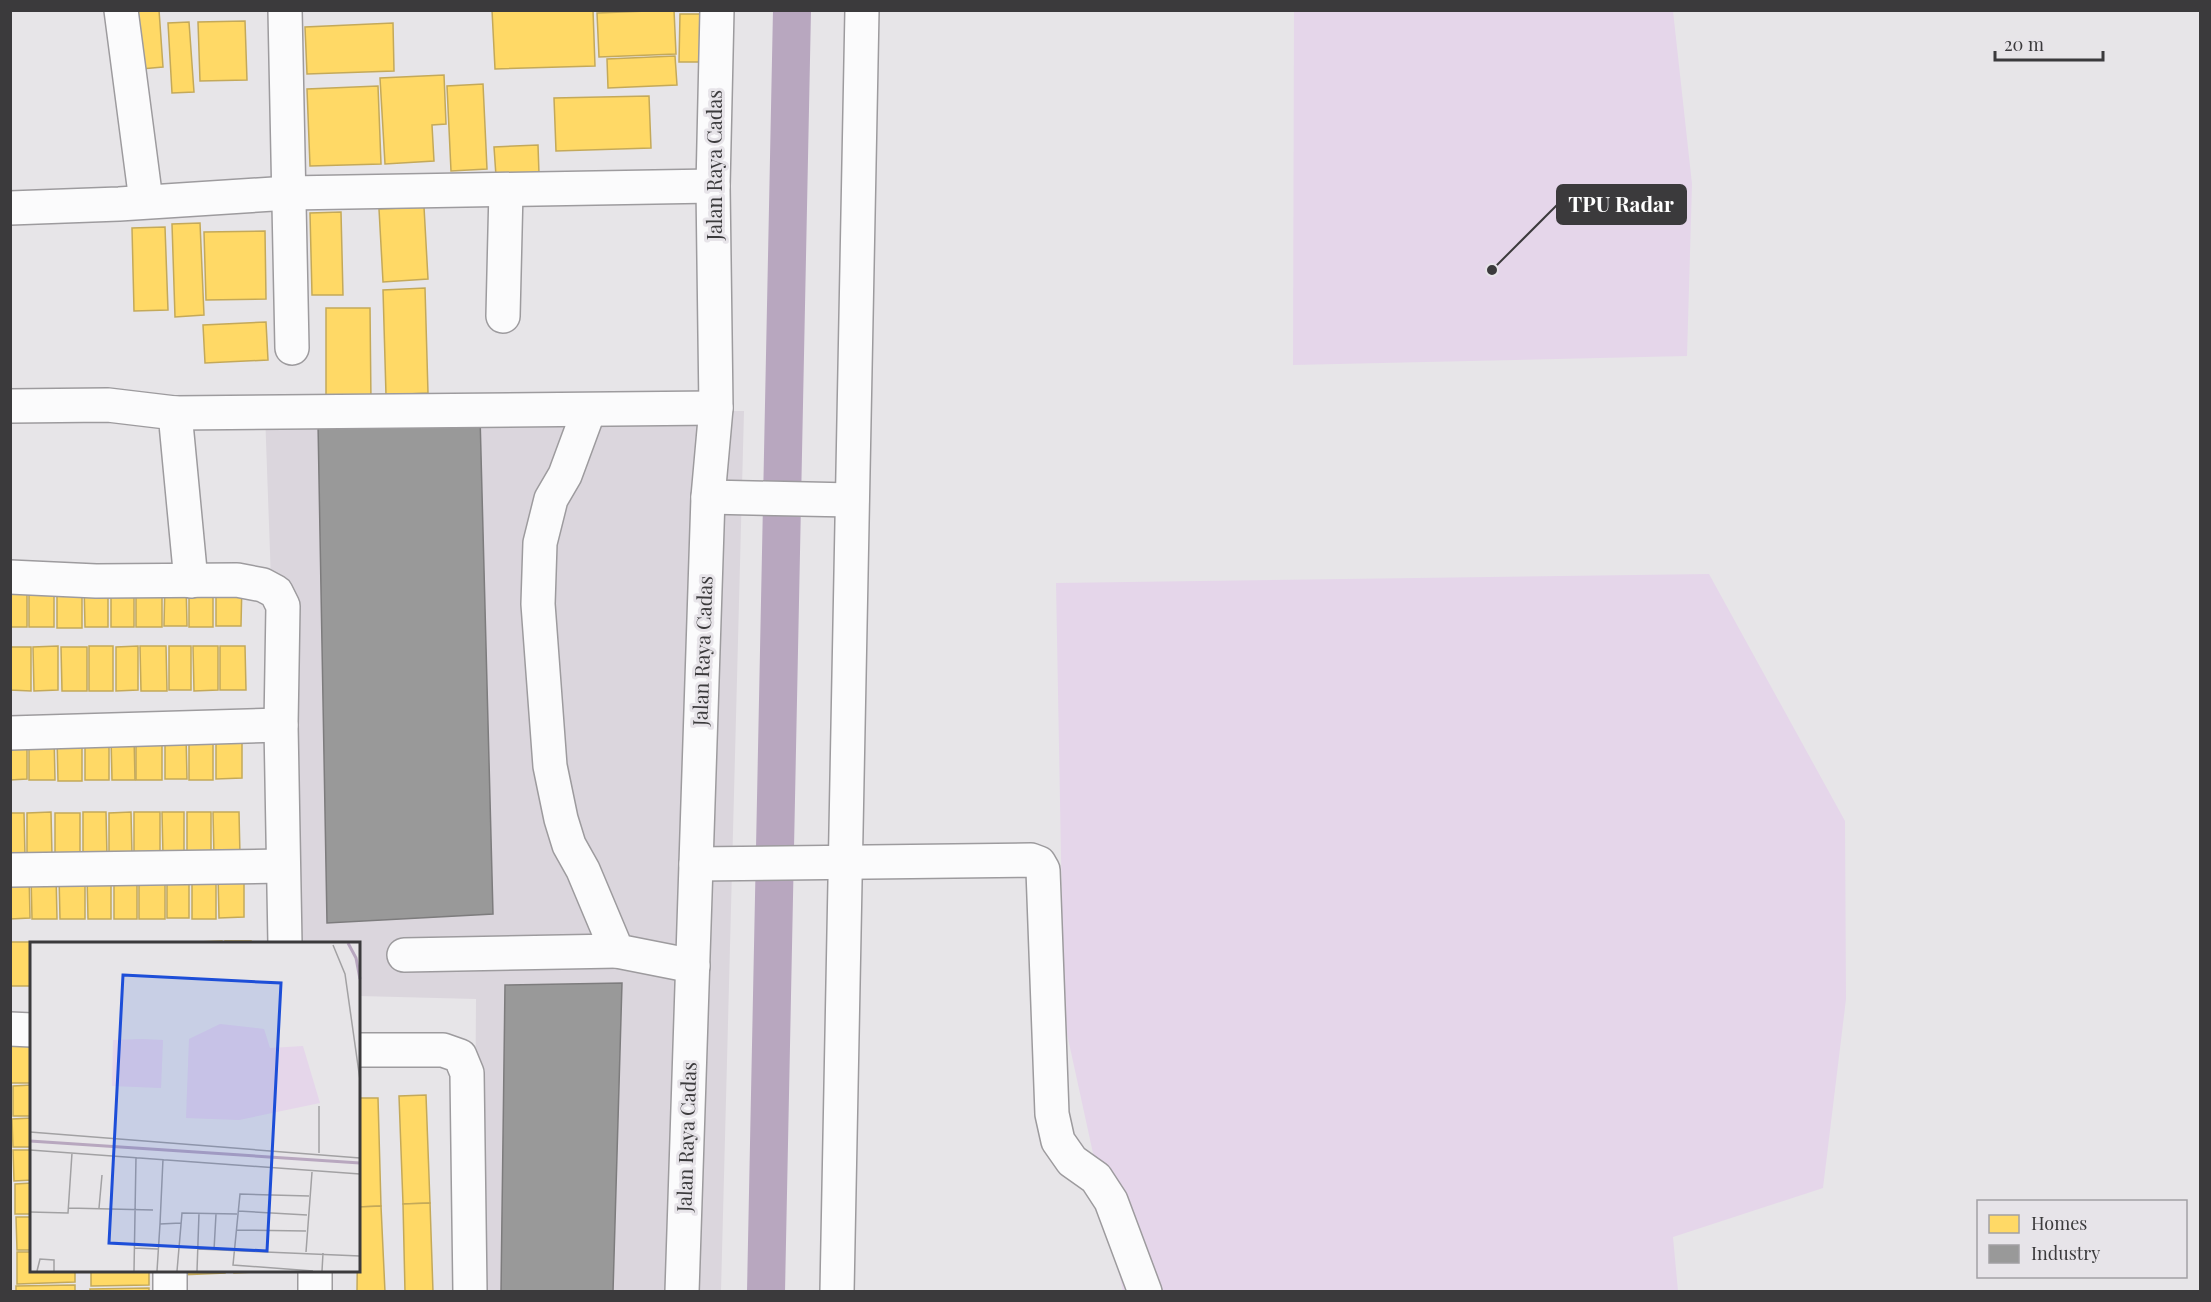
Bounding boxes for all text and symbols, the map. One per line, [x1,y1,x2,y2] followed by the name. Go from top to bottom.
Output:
[1995,24,2103,62] scale bar
[2004,32,2044,56] text: 20 m
[700,90,727,241] street label: Jalan Raya Cadas
[1557,185,1686,224] callout: TPU Radar
[1568,189,1674,217] text: TPU Radar
[685,575,718,728] street label: Jalan Raya Cadas
[30,942,360,1272] inset map
[669,1061,702,1214] street label: Jalan Raya Cadas
[1977,1200,2187,1278] legend
[2031,1211,2087,1235] text: Homes
[2031,1241,2100,1265] text: Industry

